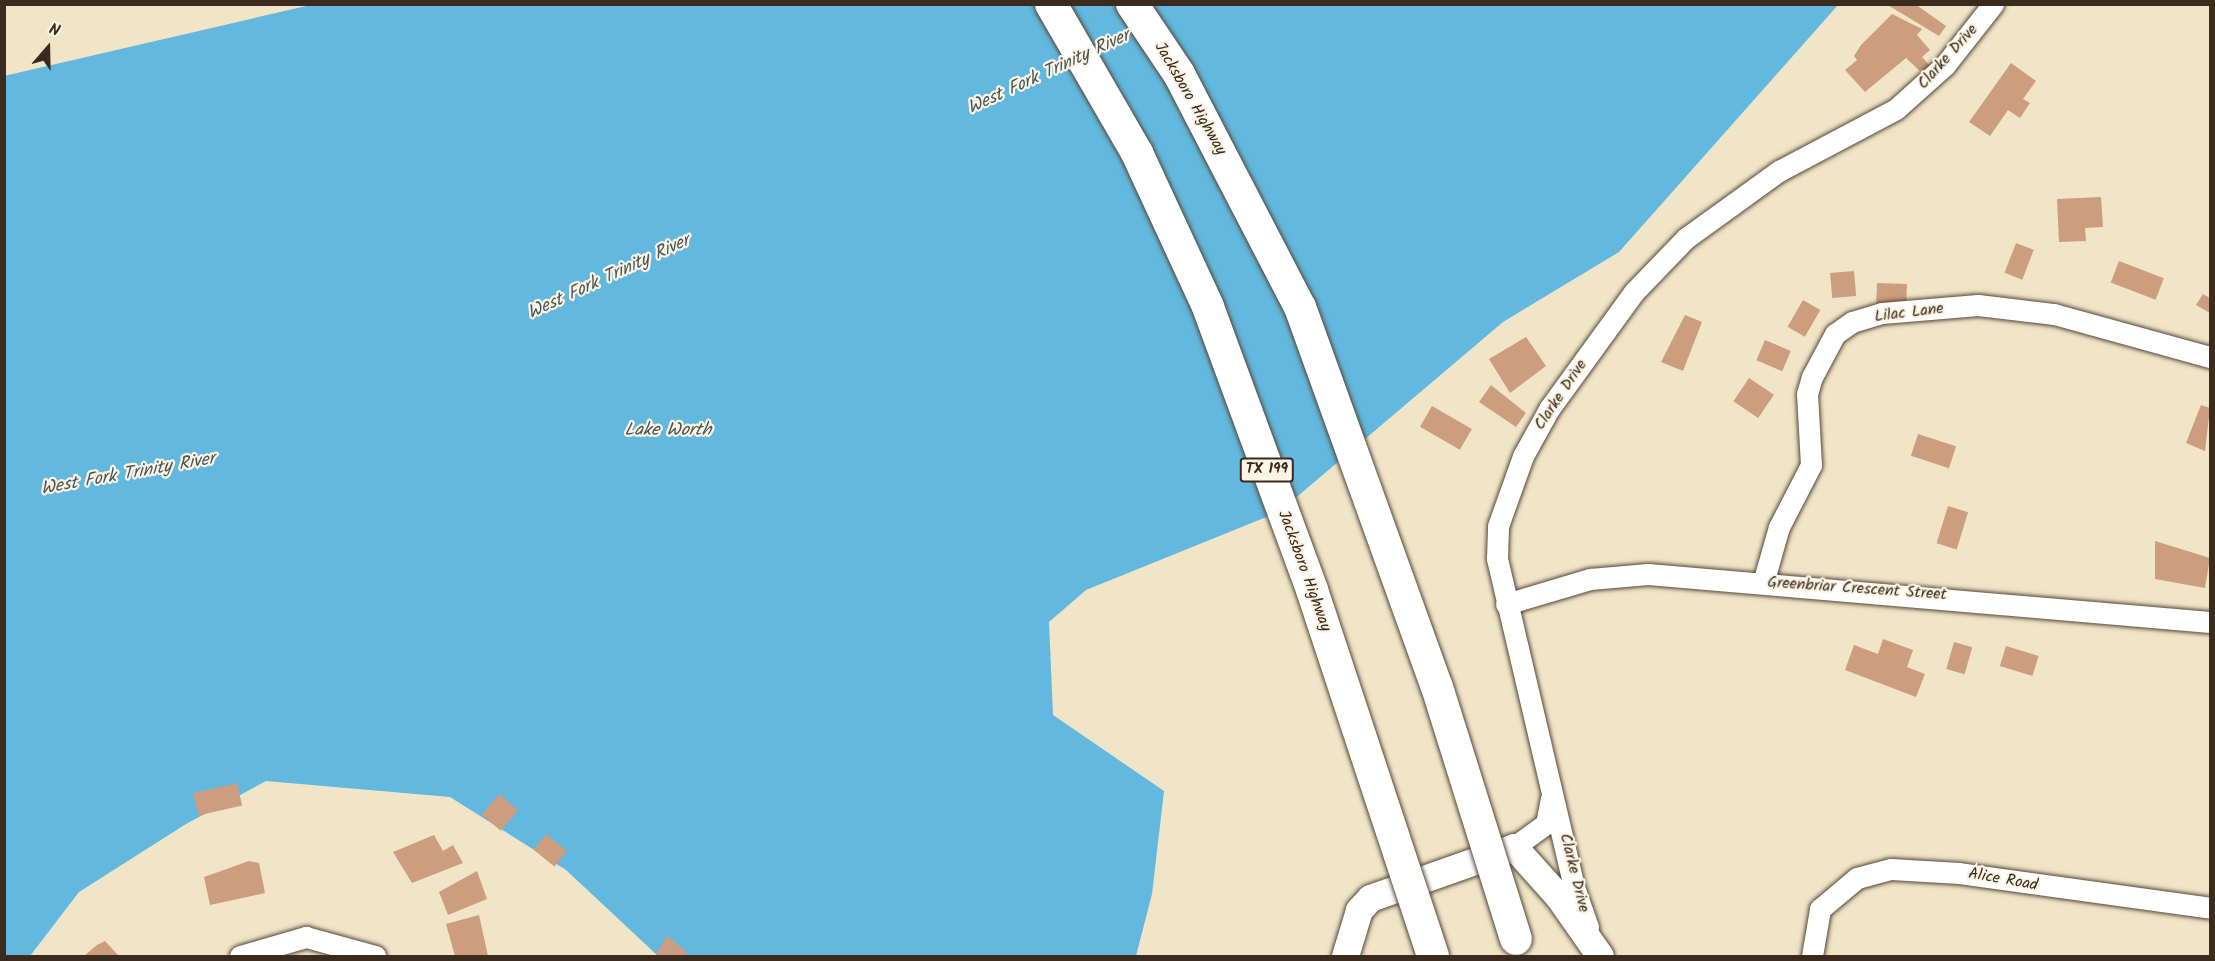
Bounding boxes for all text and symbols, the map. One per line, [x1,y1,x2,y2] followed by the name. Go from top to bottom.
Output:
[45,17,63,44] text: N
[18,18,78,78] north arrow
[1914,21,1982,93] street label: Clarke Drive
[965,26,1133,120] water label: West Fork Trinity River
[1150,39,1230,159] street label: Jacksboro Highway
[525,231,693,325] water label: West Fork Trinity River
[1873,299,1945,327] street label: Lilac Lane
[1530,356,1592,434] street label: Clarke Drive
[625,420,711,442] water label: Lake Worth
[39,449,217,501] water label: West Fork Trinity River
[1238,458,1296,482] road number: TX 199
[1273,508,1335,634] street label: Jacksboro Highway
[1767,573,1947,605] street label: Greenbriar Crescent Street
[1555,831,1593,915] street label: Clarke Drive
[1967,864,2039,896] street label: Alice Road

